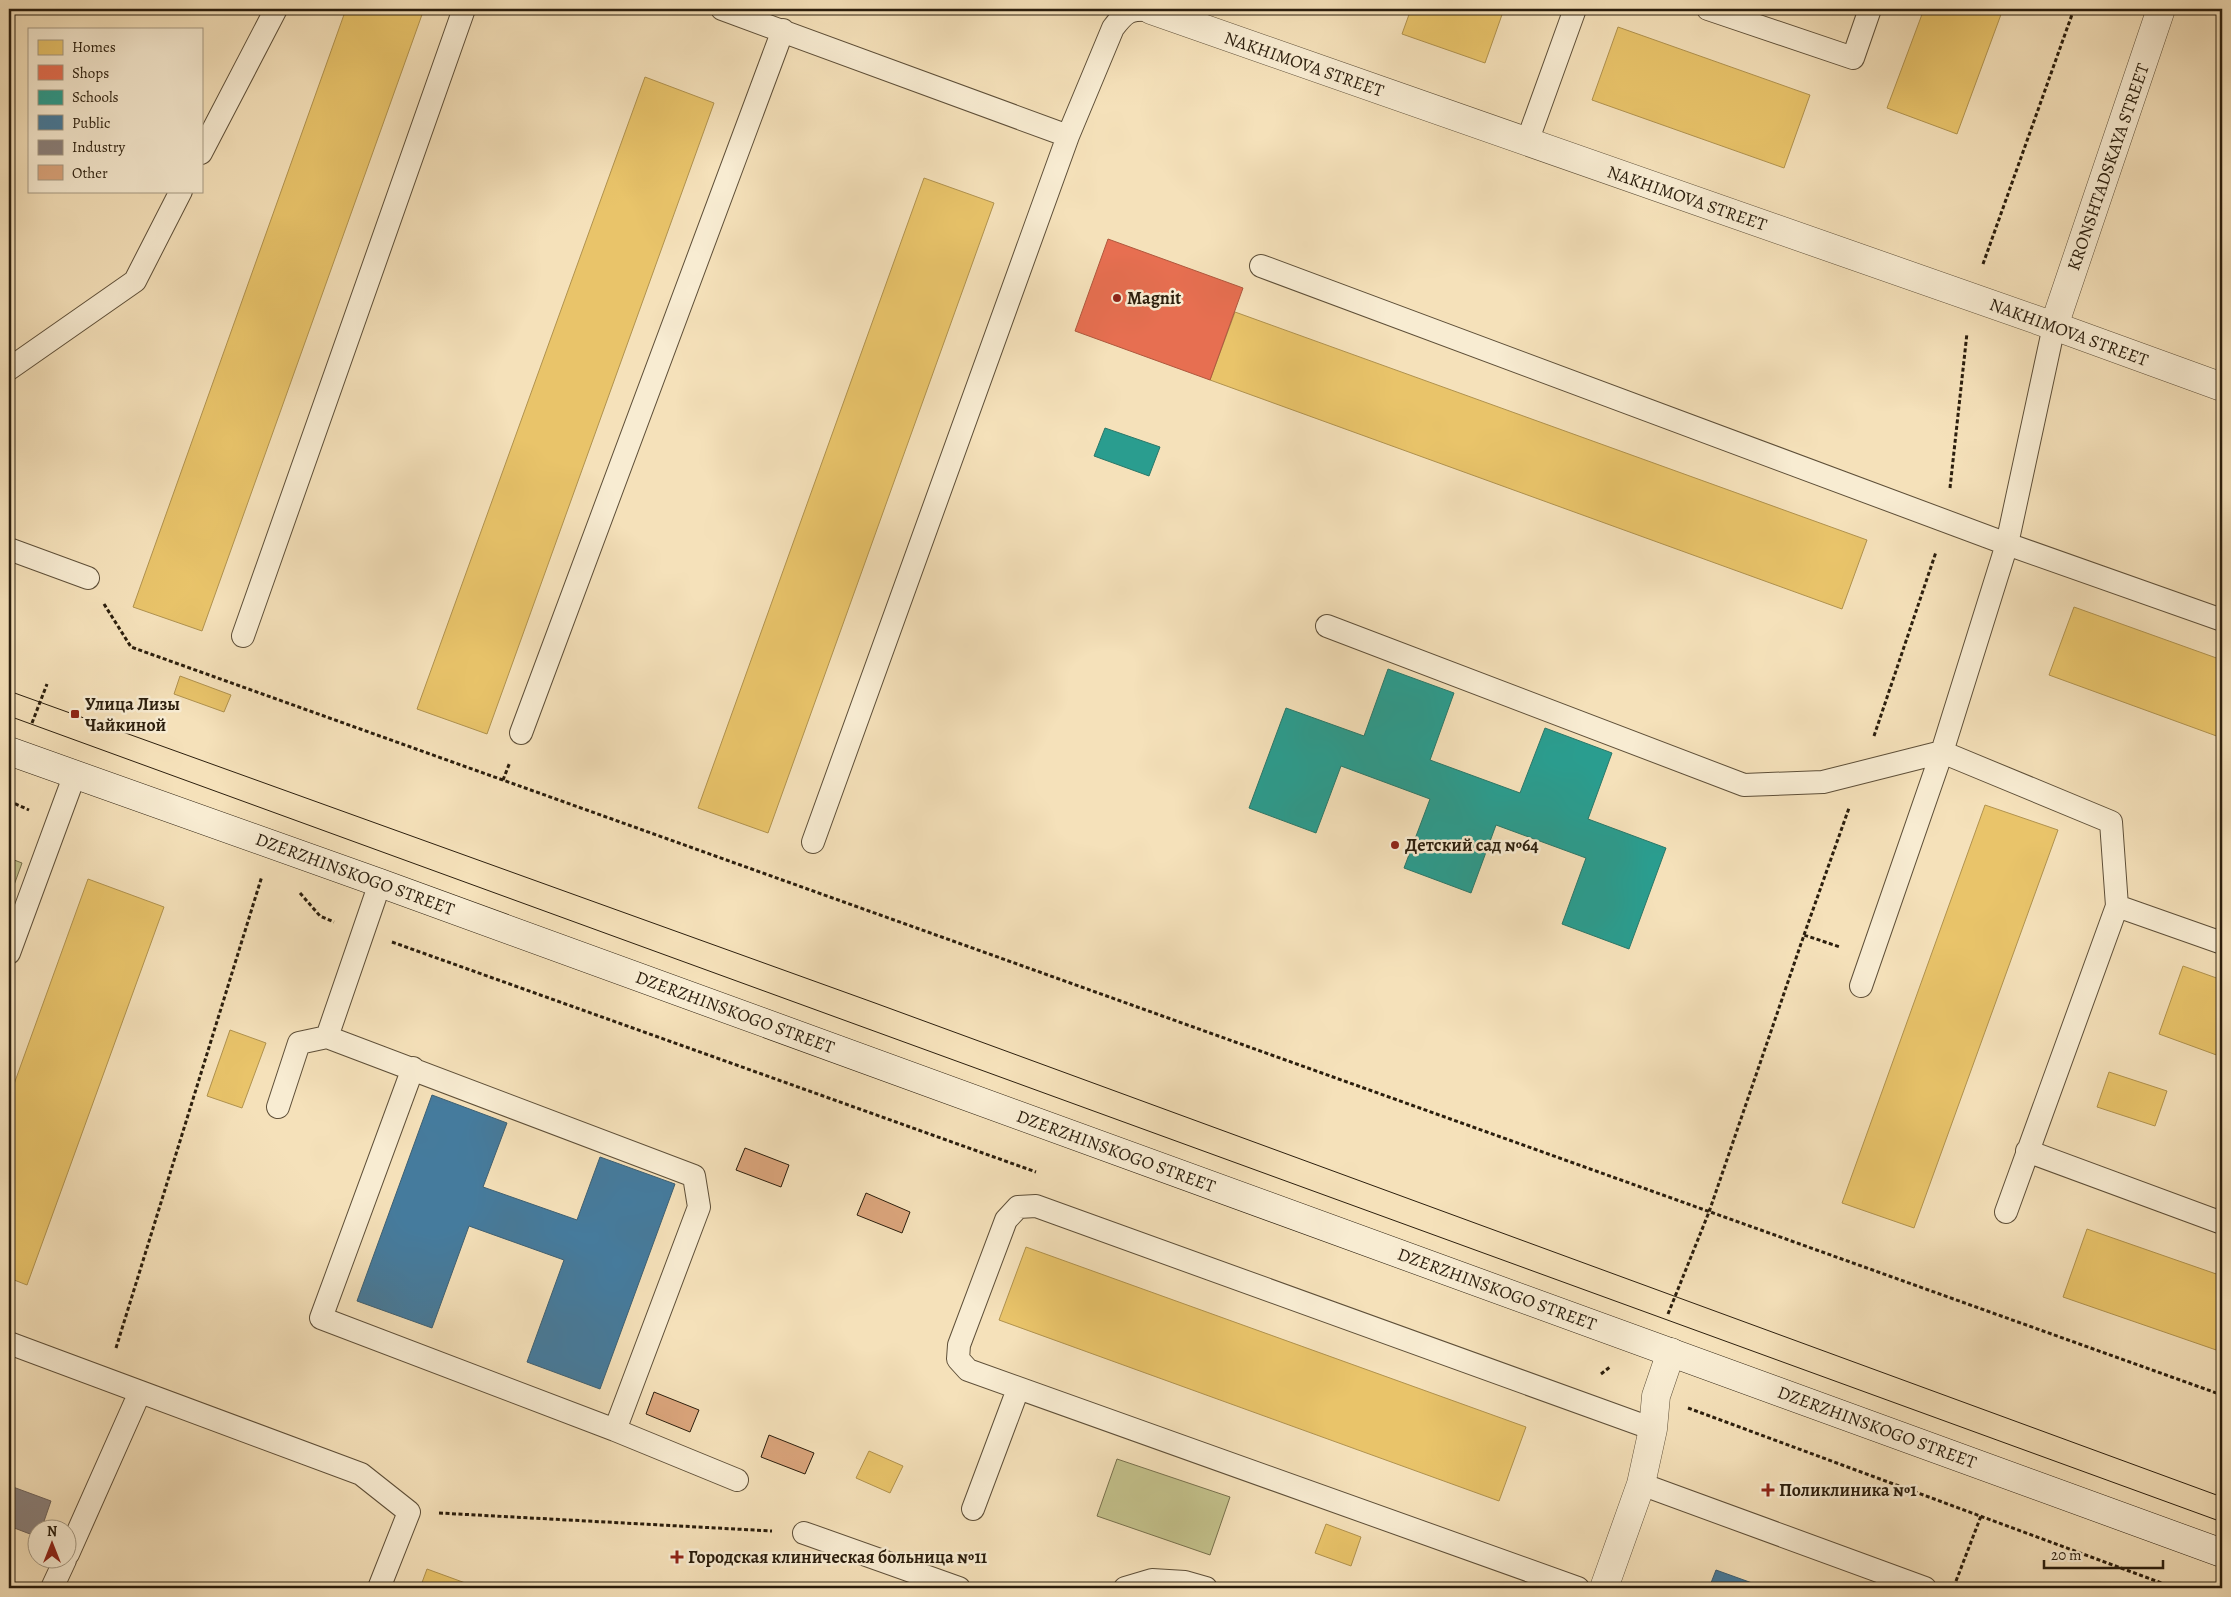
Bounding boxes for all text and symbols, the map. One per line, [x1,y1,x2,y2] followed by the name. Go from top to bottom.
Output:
[1221,25,1387,103] street label: NAKHIMOVA STREET
[28,28,202,192] legend
[72,37,116,57] text: Homes
[2061,60,2155,274] street label: KRONSHTADSKAYA STREET
[72,63,109,83] text: Shops
[72,87,119,107] text: Schools
[72,113,110,133] text: Public
[72,137,126,157] text: Industry
[1604,159,1770,237] street label: NAKHIMOVA STREET
[72,163,108,183] text: Other
[1127,286,1181,310] place label: Magnit
[1111,292,1123,304] marker: Magnit
[1986,292,2152,372] street label: NAKHIMOVA STREET
[85,692,180,737] place label: Улица Лизы Чайкиной
[69,708,81,720] marker: Улица Лизы Чайкиной
[252,827,458,921] street label: DZERZHINSKOGO STREET
[1405,833,1539,857] place label: Детский сад №64
[1389,839,1401,851] marker: Детский сад №64
[632,965,838,1059] street label: DZERZHINSKOGO STREET
[1013,1104,1219,1198] street label: DZERZHINSKOGO STREET
[1394,1242,1600,1336] street label: DZERZHINSKOGO STREET
[1774,1380,1980,1474] street label: DZERZHINSKOGO STREET
[1779,1478,1917,1502] place label: Поликлиника №1
[1761,1483,1775,1497] marker: Поликлиника №1
[28,1520,78,1570] north arrow
[47,1522,57,1541] text: N
[2044,1537,2162,1569] scale bar
[688,1545,988,1569] place label: Городская клиническая больница №11
[2051,1545,2082,1565] text: 20 m
[670,1550,684,1564] marker: Городская клиническая больница №11

